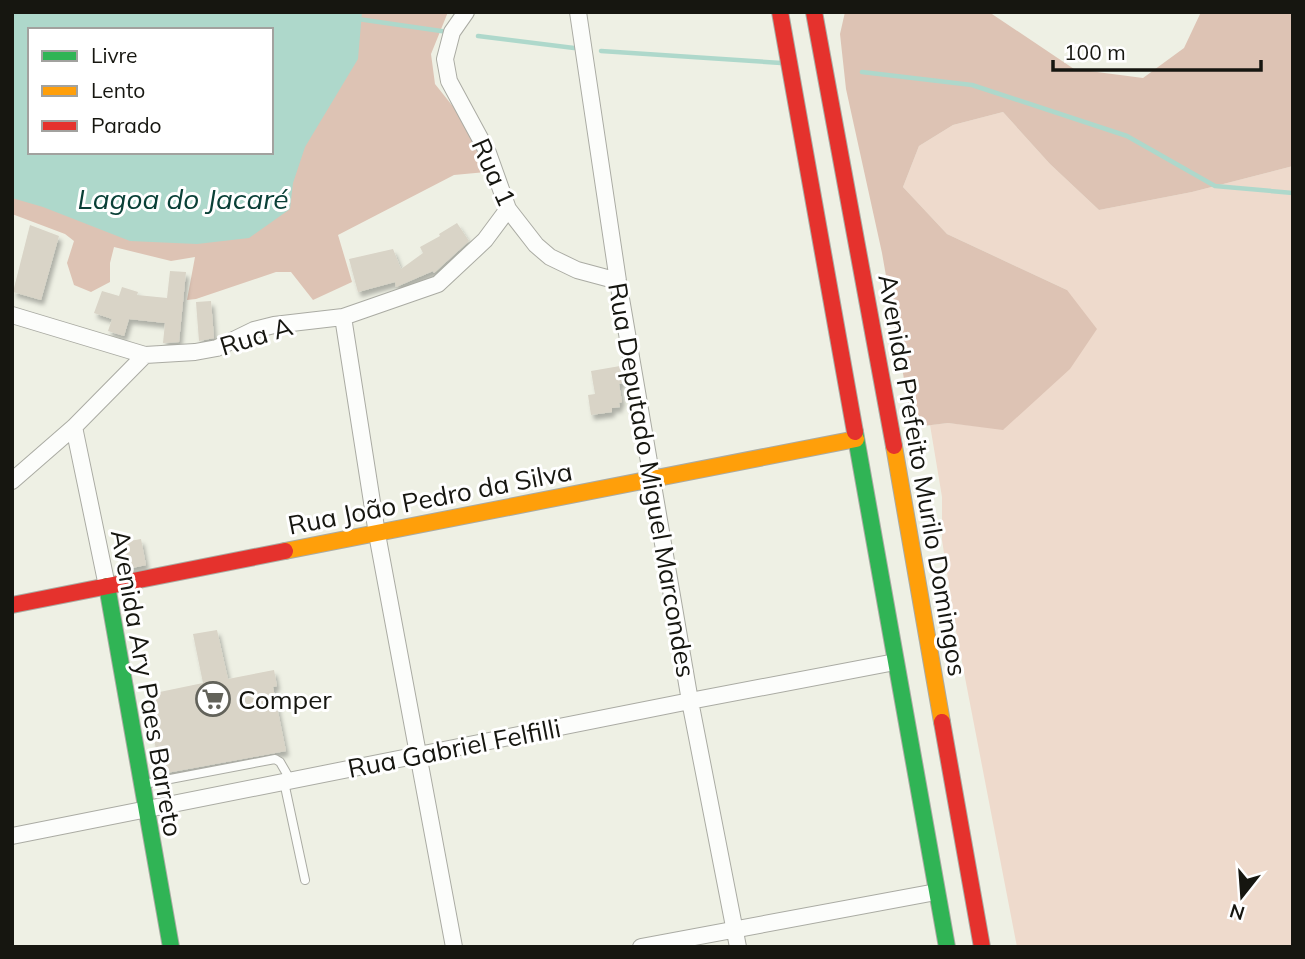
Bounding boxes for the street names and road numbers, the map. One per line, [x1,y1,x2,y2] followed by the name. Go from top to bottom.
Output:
[464,133,524,211] street label: Rua 1
[871,271,975,679] street label: Avenida Prefeito Murilo Domingos
[601,280,703,680] street label: Rua Deputado Miguel Marcondes
[216,309,296,363] street label: Rua A
[285,454,575,542] street label: Rua João Pedro da Silva
[104,527,190,839] street label: Avenida Ary Paes Barreto
[345,711,563,785] street label: Rua Gabriel Felfilli

